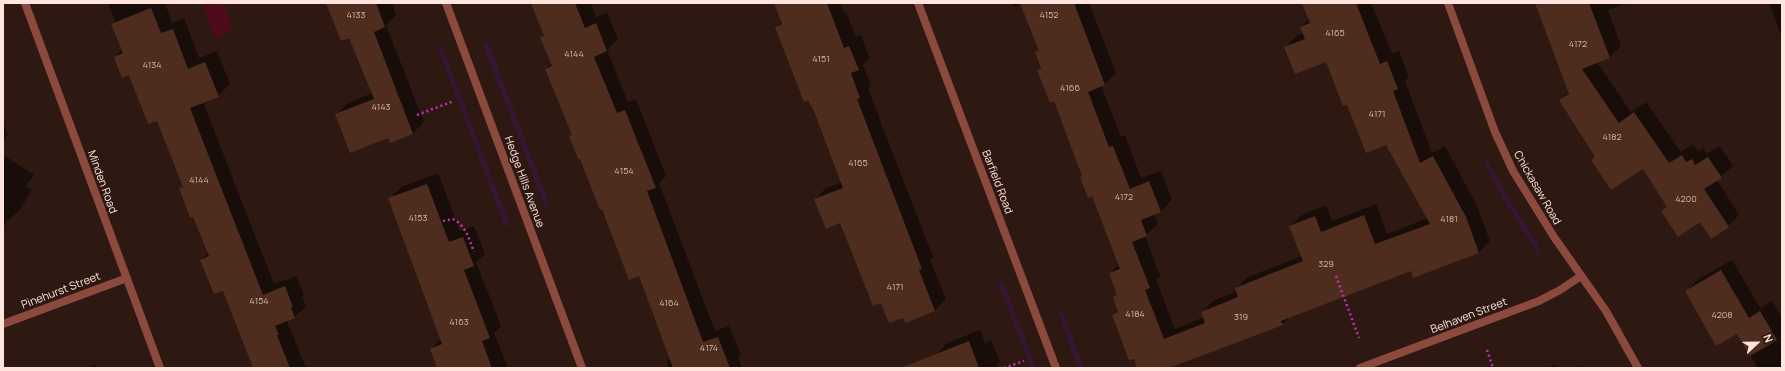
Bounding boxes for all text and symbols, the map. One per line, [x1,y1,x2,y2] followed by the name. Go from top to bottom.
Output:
[347,10,365,20] house number: 4133
[1040,10,1058,20] house number: 4152
[1325,28,1345,38] house number: 4165
[1569,39,1587,49] house number: 4172
[564,49,584,59] house number: 4144
[812,54,830,64] house number: 4151
[142,60,162,70] house number: 4134
[1060,83,1080,93] house number: 4166
[371,102,391,112] house number: 4143
[1369,109,1385,119] house number: 4171
[1602,132,1622,142] house number: 4182
[501,134,547,230] street label: Hedge Hills Avenue
[979,148,1015,216] street label: Barfield Road
[85,149,119,215] street label: Minden Road
[1511,149,1563,227] street label: Chickasaw Road
[848,158,868,168] house number: 4165
[614,166,634,176] house number: 4154
[189,175,209,185] house number: 4144
[1115,192,1133,202] house number: 4172
[1675,194,1697,204] house number: 4200
[409,213,427,223] house number: 4153
[1440,214,1458,224] house number: 4181
[1318,259,1334,269] house number: 329
[20,270,102,312] street label: Pinehurst Street
[887,282,903,292] house number: 4171
[1429,295,1509,337] street label: Belhaven Street
[249,296,269,306] house number: 4154
[659,298,679,308] house number: 4164
[1125,309,1145,319] house number: 4184
[1711,310,1733,320] house number: 4208
[1234,312,1248,322] house number: 319
[449,317,469,327] house number: 4163
[1737,323,1777,363] north arrow
[1760,332,1777,345] text: N
[700,343,718,353] house number: 4174

